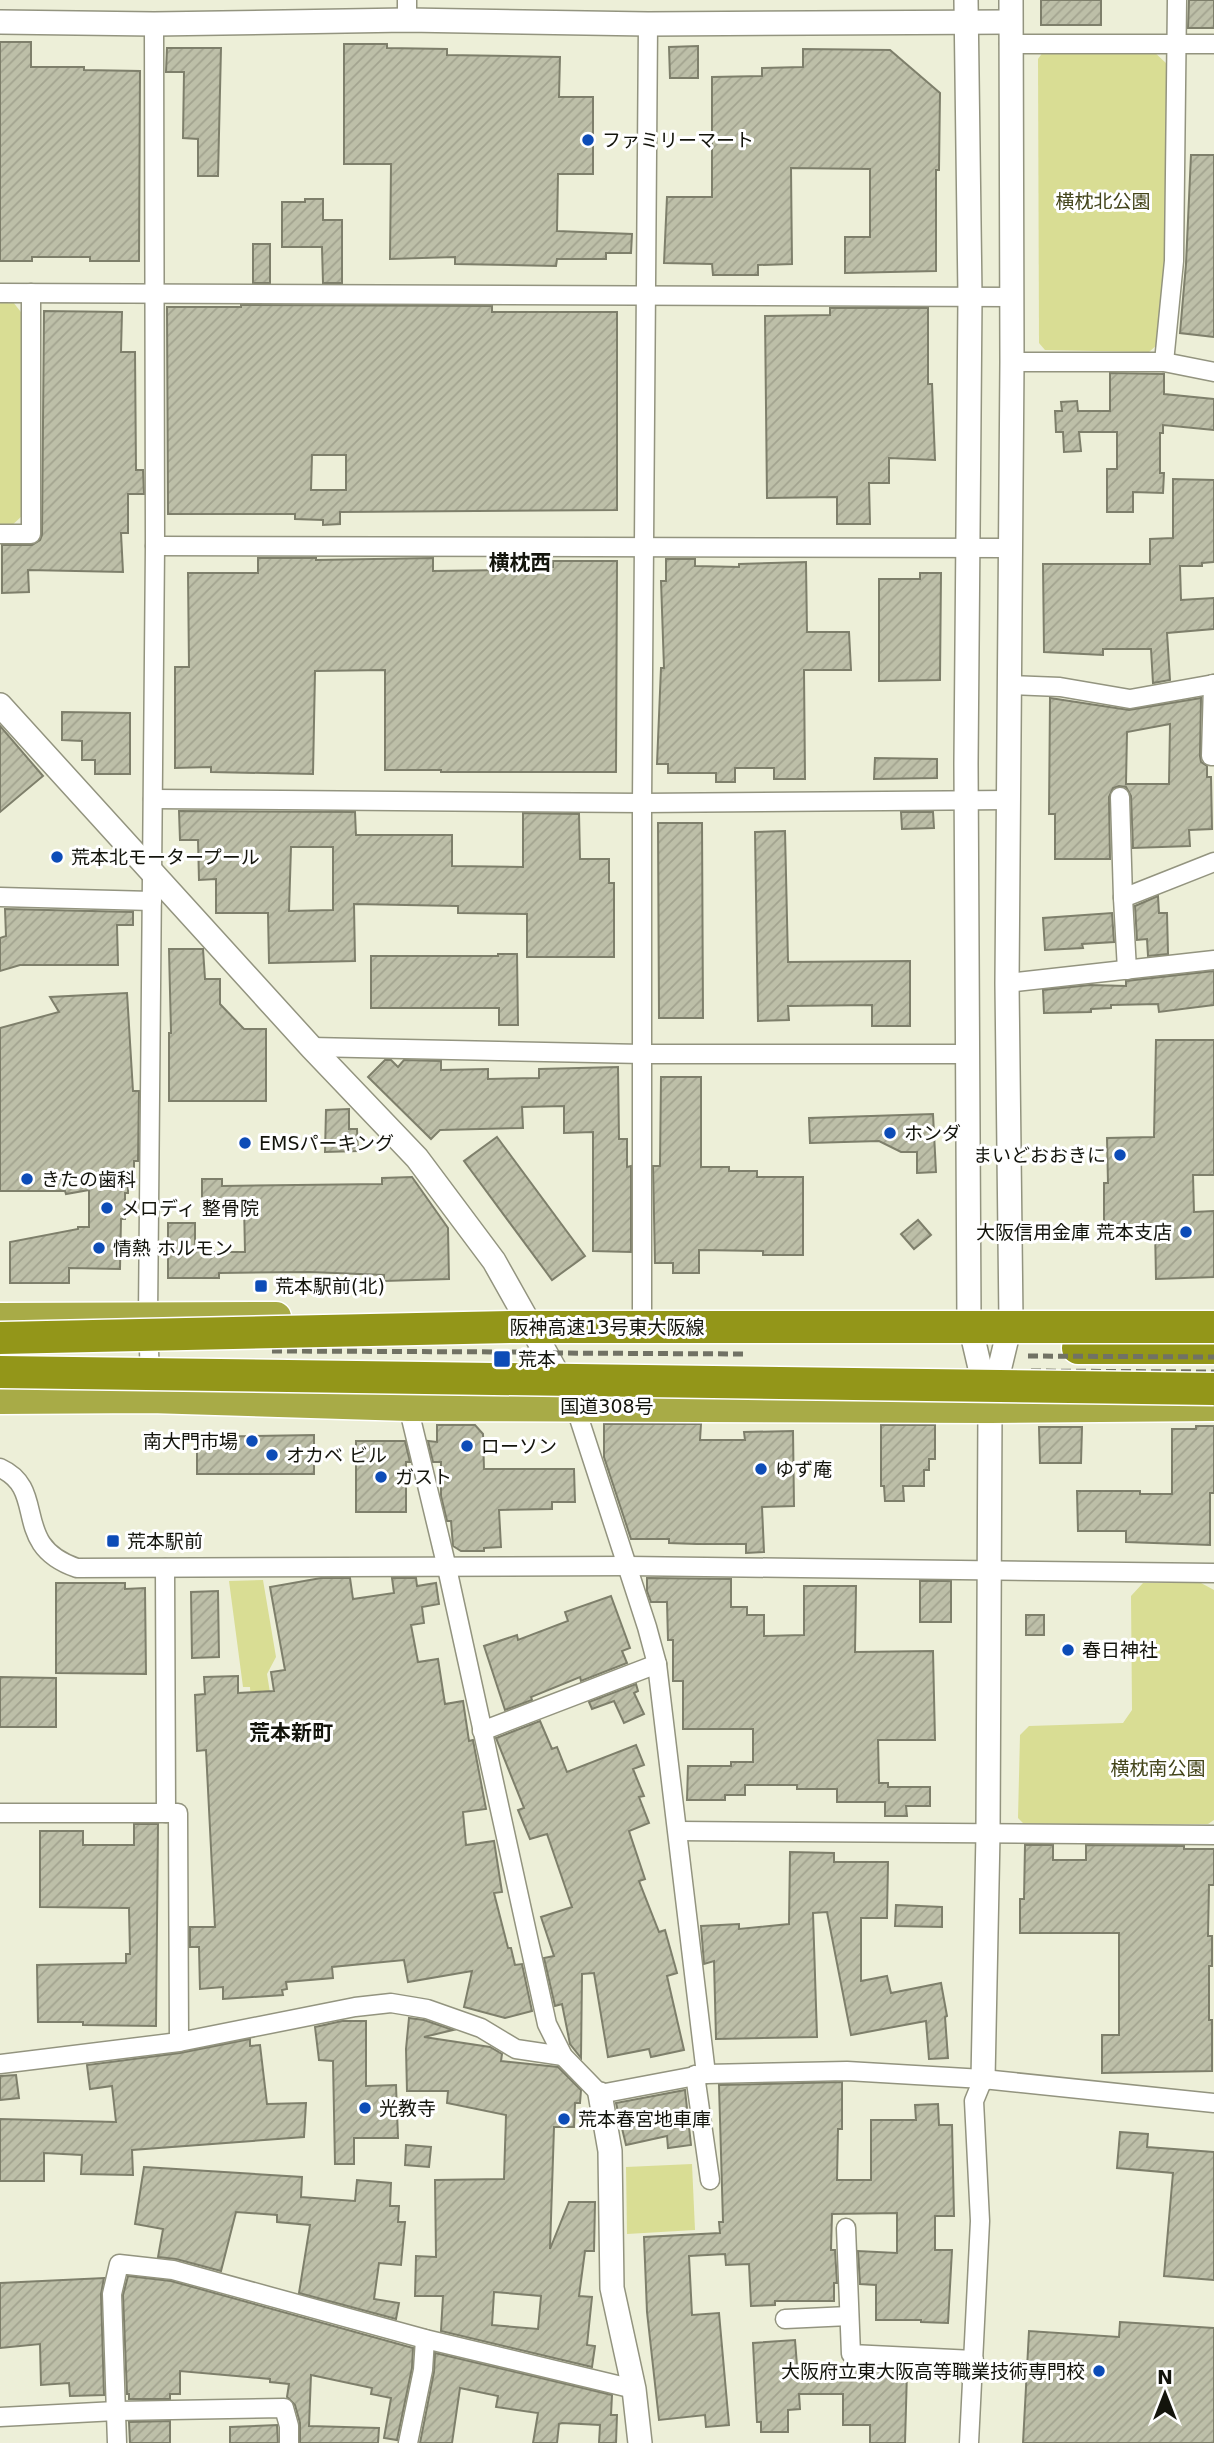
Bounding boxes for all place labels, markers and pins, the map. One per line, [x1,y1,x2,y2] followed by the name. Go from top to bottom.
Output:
[602,129,754,151] place label: ファミリーマート
[580,132,596,148] marker: ファミリーマート
[71,846,260,868] place label: 荒本北モータープール
[49,849,65,865] marker: 荒本北モータープール
[904,1122,961,1144] place label: ホンダ
[882,1125,898,1141] marker: ホンダ
[259,1132,394,1154] place label: EMSパーキング
[237,1135,253,1151] marker: EMSパーキング
[973,1144,1106,1166] place label: まいどおおきに
[1112,1147,1128,1163] marker: まいどおおきに
[41,1168,136,1190] place label: きたの歯科
[19,1171,35,1187] marker: きたの歯科
[121,1197,259,1219] place label: メロディ 整骨院
[99,1200,115,1216] marker: メロディ 整骨院
[976,1221,1172,1243] place label: 大阪信用金庫 荒本支店
[1178,1224,1194,1240] marker: 大阪信用金庫 荒本支店
[113,1237,233,1259] place label: 情熱 ホルモン
[91,1240,107,1256] marker: 情熱 ホルモン
[275,1275,385,1297] place label: 荒本駅前(北)
[253,1278,269,1294] marker: 荒本駅前(北)
[518,1348,556,1370] place label: 荒本
[492,1349,512,1369] marker: 荒本
[143,1430,238,1452] place label: 南大門市場
[244,1433,260,1449] marker: 南大門市場
[481,1435,557,1457] place label: ローソン
[459,1438,475,1454] marker: ローソン
[286,1444,387,1466] place label: オカベ ビル
[264,1447,280,1463] marker: オカベ ビル
[775,1458,832,1480] place label: ゆず庵
[753,1461,769,1477] marker: ゆず庵
[395,1466,452,1488] place label: ガスト
[373,1469,389,1485] marker: ガスト
[127,1530,203,1552] place label: 荒本駅前
[105,1533,121,1549] marker: 荒本駅前
[1082,1639,1158,1661] place label: 春日神社
[1060,1642,1076,1658] marker: 春日神社
[379,2097,436,2119] place label: 光教寺
[357,2100,373,2116] marker: 光教寺
[578,2108,711,2130] place label: 荒本春宮地車庫
[556,2111,572,2127] marker: 荒本春宮地車庫
[781,2360,1085,2382] place label: 大阪府立東大阪高等職業技術専門校
[1091,2363,1107,2379] marker: 大阪府立東大阪高等職業技術専門校

